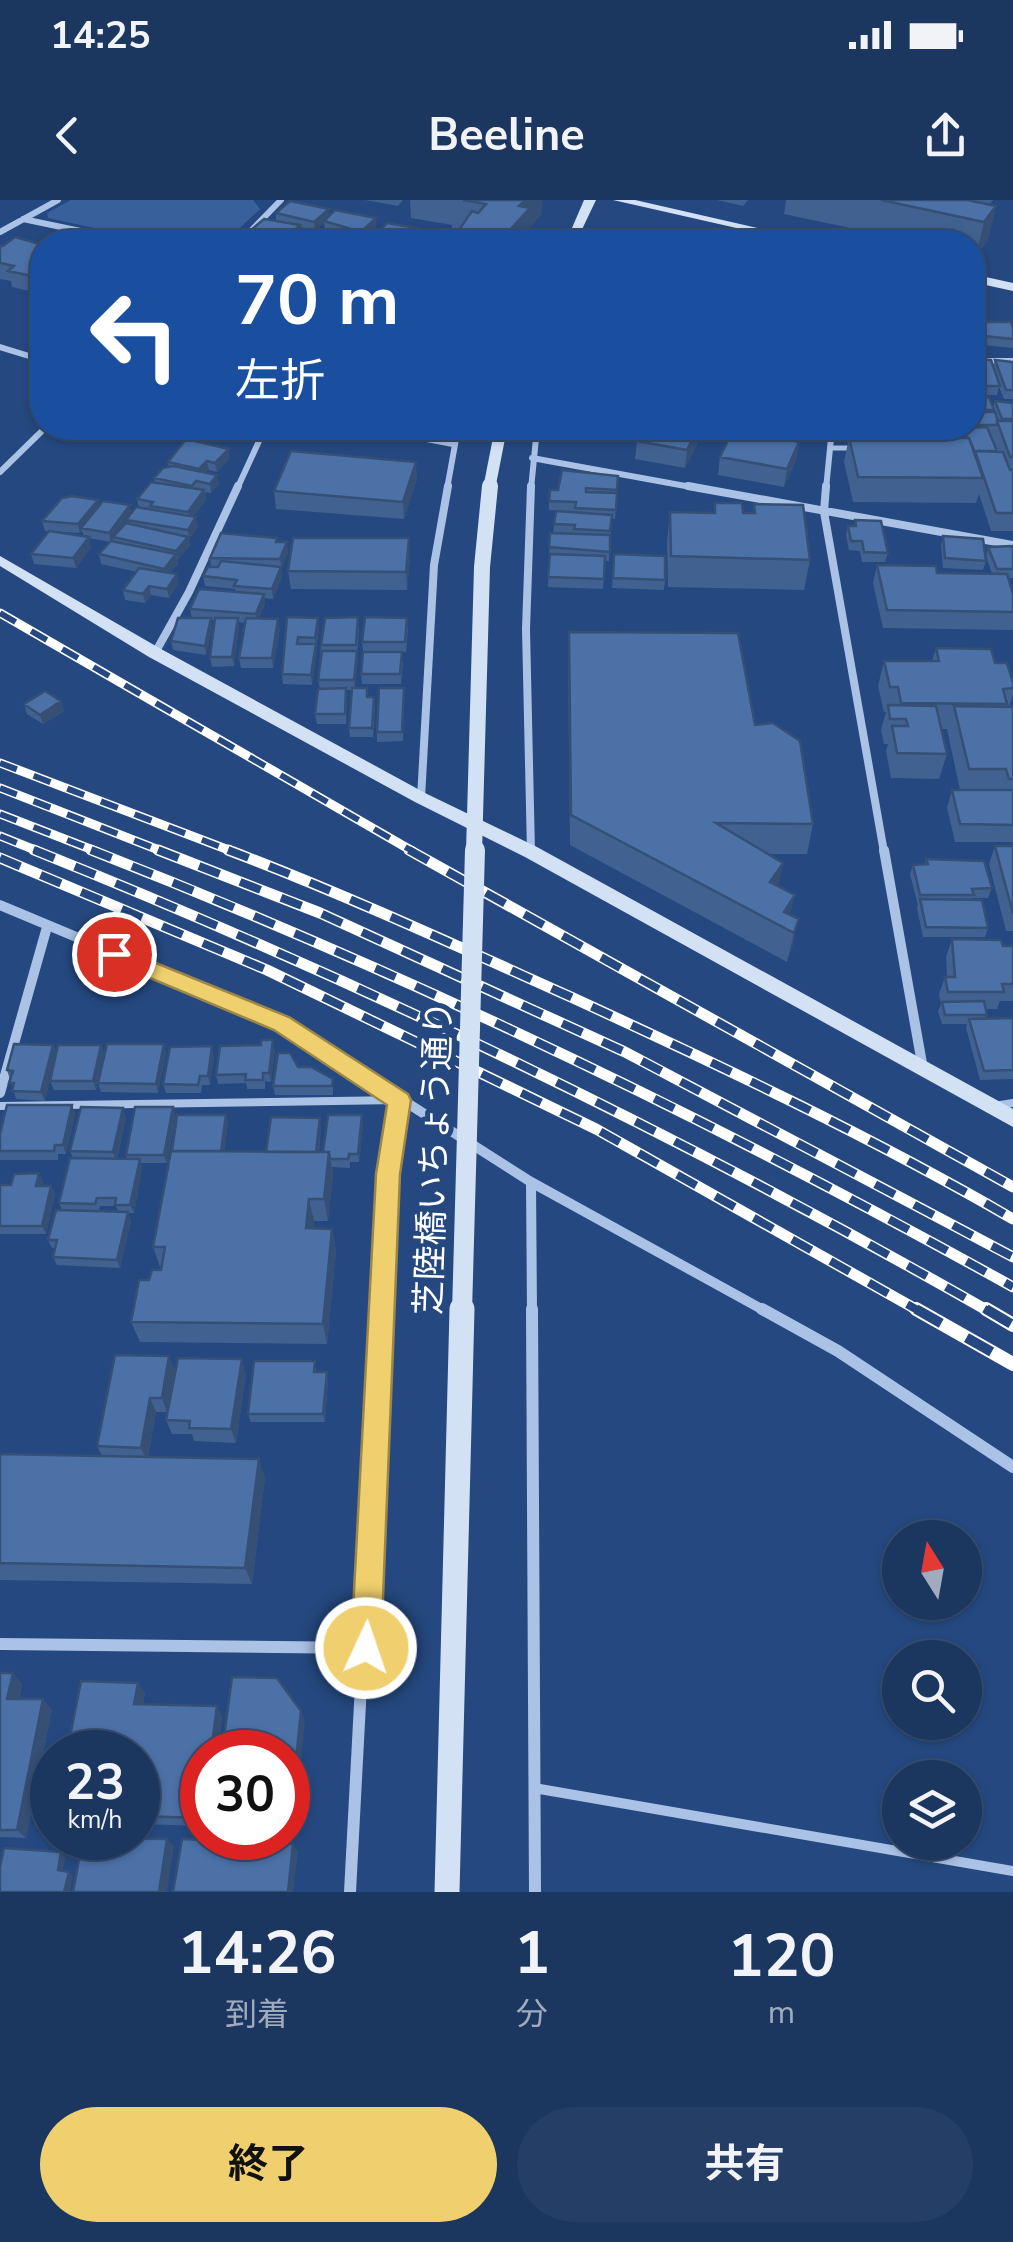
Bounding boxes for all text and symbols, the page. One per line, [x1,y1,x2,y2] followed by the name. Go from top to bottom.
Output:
[50,10,151,61] text: 14:25
[428,105,585,166] text: Beeline
[40,108,95,163] icon: back
[918,108,973,163] icon: share
[235,253,399,349] text: 70 m
[70,270,200,400] icon: left
[235,351,325,412] text: 左折
[72,912,157,997] pin
[87,927,142,982] icon: arrive
[405,1000,463,1316] street label: 芝陸橋いちょう通り
[882,1520,982,1620] north arrow
[882,1520,982,1860] map controls
[314,1596,418,1700] position arrow
[882,1640,982,1740] button: search
[180,1730,310,1860] speed limit sign: 30
[65,1748,125,1817] text: 23
[882,1760,982,1860] button: layers
[67,1803,123,1837] text: km/h
[178,1912,336,1994] text: 14:26
[514,1912,550,1994] text: 1
[727,1915,835,1997] text: 120
[768,1991,795,2034] text: m
[225,1993,289,2036] text: 到着
[516,1993,548,2036] text: 分
[40,2107,497,2222] button: 終了
[517,2107,973,2222] button: 共有

